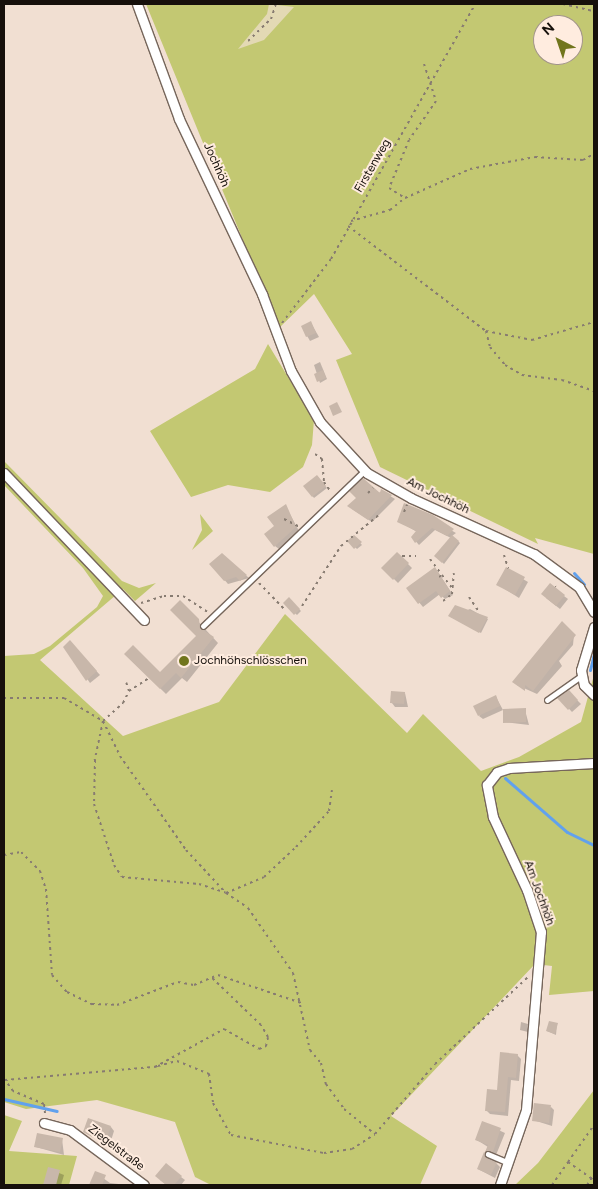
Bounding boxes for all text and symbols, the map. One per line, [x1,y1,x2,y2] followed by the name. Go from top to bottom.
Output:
[533,15,583,65] north arrow
[539,19,558,39] text: N
[352,137,394,195] street label: Firstenweg
[200,141,232,189] street label: Jochhöh
[404,475,472,517] street label: Am Jochhöh
[194,654,307,668] place label: Jochhöhschlösschen
[178,655,190,667] marker: Jochhöhschlösschen
[521,859,557,927] street label: Am Jochhöh
[85,1122,147,1174] street label: Ziegelstraße

